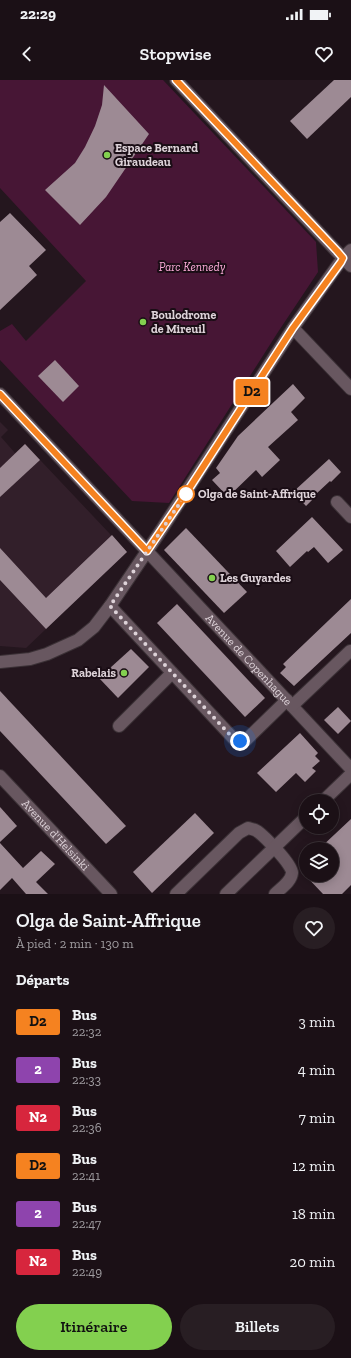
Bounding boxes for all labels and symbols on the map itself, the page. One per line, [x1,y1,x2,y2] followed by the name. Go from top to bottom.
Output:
[115,141,198,169] place label: Espace Bernard Giraudeau
[102,150,112,160] marker: Espace Bernard Giraudeau
[159,260,226,274] park label: Parc Kennedy
[151,308,216,336] place label: Boulodrome de Mireuil
[138,317,148,327] marker: Boulodrome de Mireuil
[234,379,270,405] line badge: D2
[177,485,195,503] marker: Olga de Saint-Affrique
[198,487,316,501] place label: Olga de Saint-Affrique
[220,571,292,585] place label: Les Guyardes
[207,573,217,583] marker: Les Guyardes
[203,611,295,709] street label: Avenue de Copenhague
[71,666,116,680] place label: Rabelais
[119,668,129,678] marker: Rabelais
[230,731,250,751] your location
[19,797,93,874] street label: Avenue d'Helsinki

